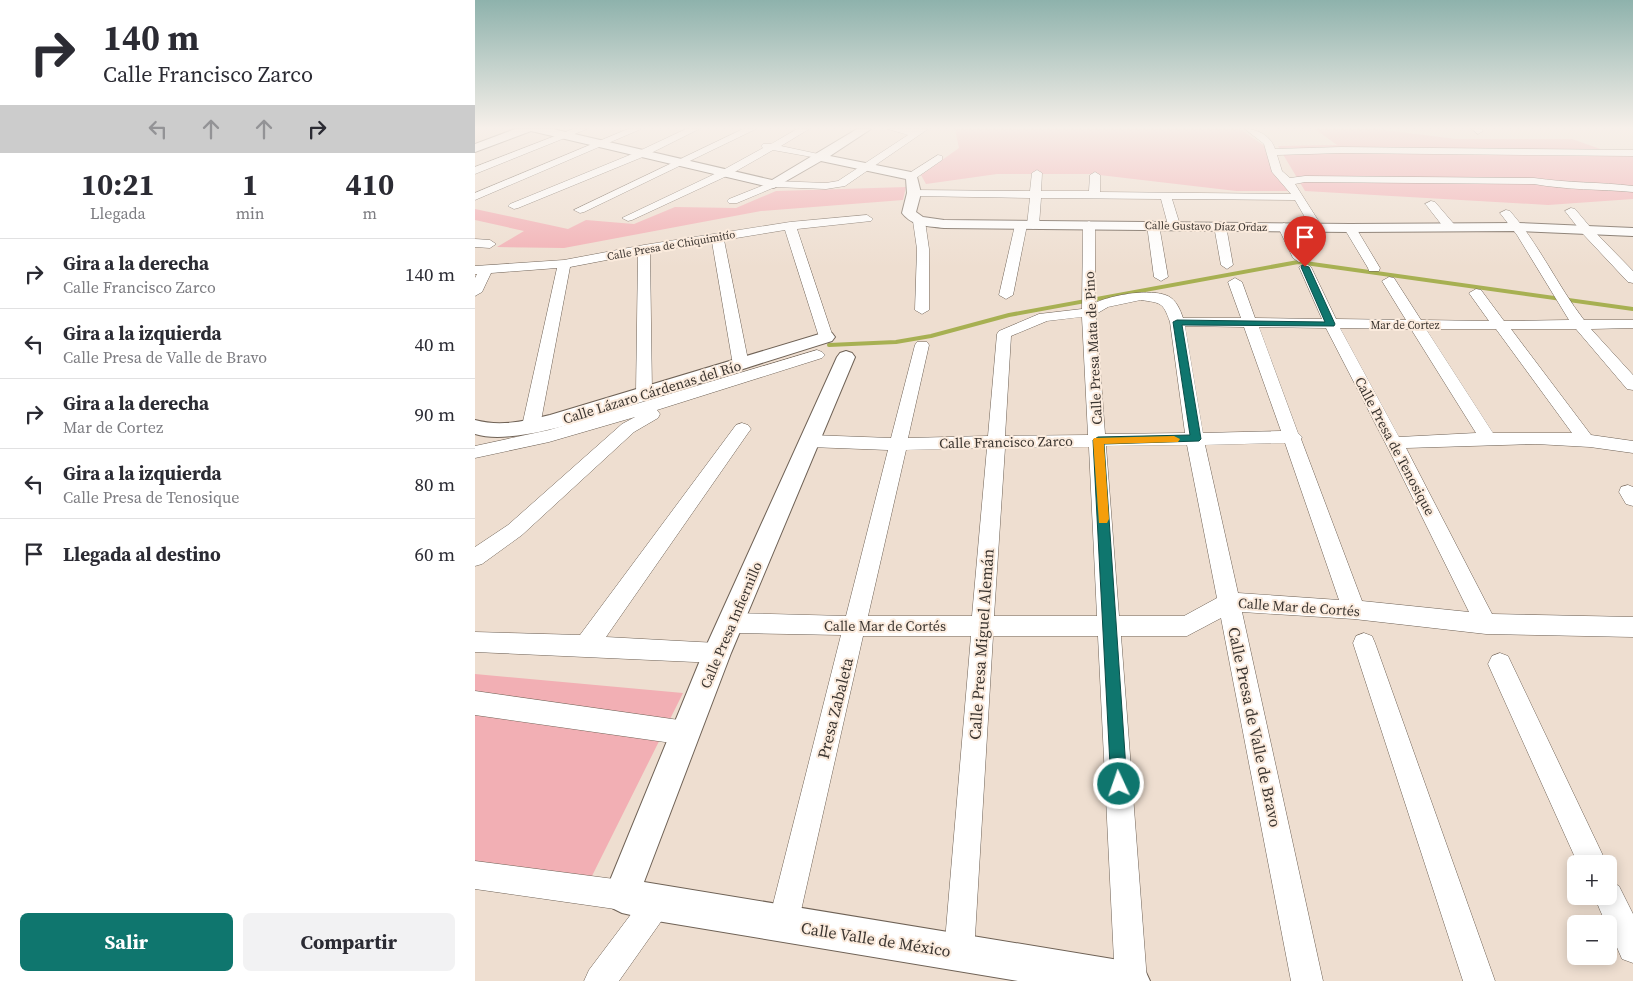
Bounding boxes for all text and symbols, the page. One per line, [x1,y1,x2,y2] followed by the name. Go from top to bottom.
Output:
[103,14,199,62] text: 140 m
[20,20,85,85] icon: right
[103,59,313,89] text: Calle Francisco Zarco
[144,115,172,143] icon: left
[197,115,225,143] icon: ahead
[250,115,278,143] icon: ahead
[303,115,331,143] icon: right
[81,164,155,205] text: 10:21
[242,164,258,205] text: 1
[345,164,394,205] text: 410
[90,202,146,224] text: Llegada
[236,202,265,224] text: min
[363,202,377,224] text: m
[1284,216,1326,267] pin
[1145,218,1267,235] street label: Calle Gustavo Díaz Ordaz
[1291,223,1319,251] icon: arrive
[606,227,736,264] street label: Calle Presa de Chiquimitío
[63,250,209,276] text: Gira a la derecha
[20,260,48,288] icon: right
[405,261,455,287] text: 140 m
[1079,270,1107,425] street label: Calle Presa Mata de Pino
[63,276,216,298] text: Calle Francisco Zarco
[1371,318,1439,333] street label: Mar de Cortez
[63,320,222,346] text: Gira a la izquierda
[20,330,48,358] icon: left
[414,331,455,357] text: 40 m
[63,346,267,368] text: Calle Presa de Valle de Bravo
[560,355,744,429] street label: Calle Lázaro Cárdenas del Río
[1350,373,1440,519] street label: Calle Presa de Tenosique
[63,390,209,416] text: Gira a la derecha
[20,400,48,428] icon: right
[414,401,455,427] text: 90 m
[63,416,163,438] text: Mar de Cortez
[939,431,1073,453] street label: Calle Francisco Zarco
[63,460,222,486] text: Gira a la izquierda
[20,470,48,498] icon: left
[414,471,455,497] text: 80 m
[63,486,239,508] text: Calle Presa de Tenosique
[20,540,48,568] icon: arrive
[63,541,221,567] text: Llegada al destino
[414,541,455,567] text: 60 m
[963,547,999,740] street label: Calle Presa Miguel Alemán
[695,558,767,692] street label: Calle Presa Infiernillo
[1237,593,1361,621] street label: Calle Mar de Cortés
[824,616,946,636] street label: Calle Mar de Cortés
[1223,625,1287,829] street label: Calle Presa de Valle de Bravo
[812,654,858,761] street label: Presa Zabaleta
[1092,757,1144,809] position arrow
[1567,855,1617,965] map controls
[1567,855,1617,905] button: +
[20,913,233,971] button: Salir
[243,913,455,971] button: Compartir
[1567,915,1617,965] button: −
[800,916,953,962] street label: Calle Valle de México

